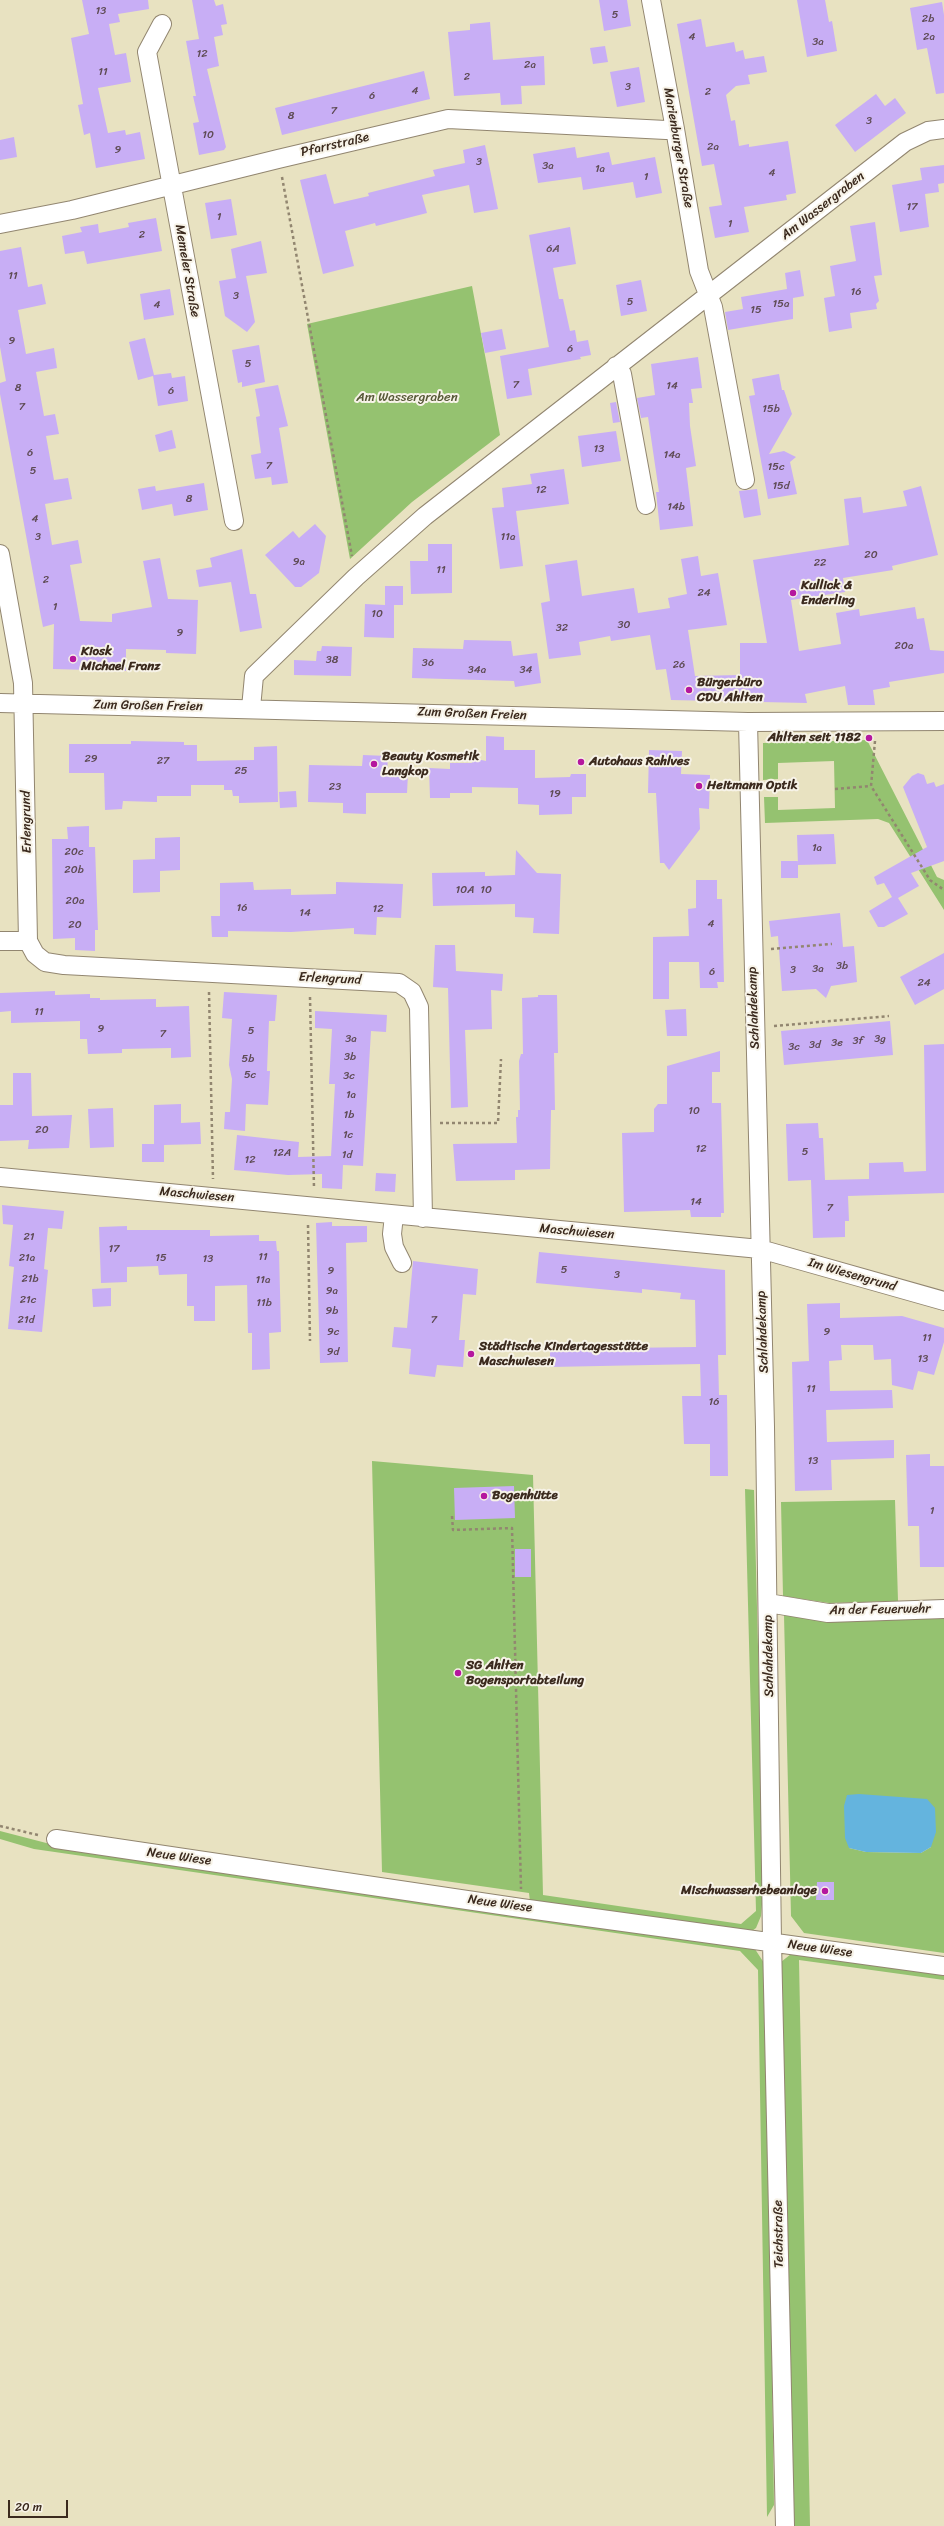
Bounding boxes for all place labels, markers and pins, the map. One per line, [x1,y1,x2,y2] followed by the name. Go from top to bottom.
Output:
[801,578,855,609] place label: Kullick & Enderling
[788,588,798,598] marker: Kullick & Enderling
[81,644,160,675] place label: Kiosk Michael Franz
[68,654,78,664] marker: Kiosk Michael Franz
[697,675,763,706] place label: Bürgerbüro CDU Ahlten
[684,685,694,695] marker: Bürgerbüro CDU Ahlten
[768,730,861,746] place label: Ahlten seit 1182
[864,733,874,743] marker: Ahlten seit 1182
[382,749,479,780] place label: Beauty Kosmetik Langkop
[589,754,689,770] place label: Autohaus Rahlves
[576,757,586,767] marker: Autohaus Rahlves
[369,759,379,769] marker: Beauty Kosmetik Langkop
[707,778,798,794] place label: Heitmann Optik
[694,781,704,791] marker: Heitmann Optik
[479,1339,648,1370] place label: Städtische Kindertagesstätte Maschwiesen
[466,1349,476,1359] marker: Städtische Kindertagesstätte Maschwiesen
[492,1488,558,1504] place label: Bogenhütte
[479,1491,489,1501] marker: Bogenhütte
[466,1658,584,1689] place label: SG Ahlten Bogensportabteilung
[453,1668,463,1678] marker: SG Ahlten Bogensportabteilung
[681,1883,817,1899] place label: Mischwasserhebeanlage
[820,1886,830,1896] marker: Mischwasserhebeanlage

